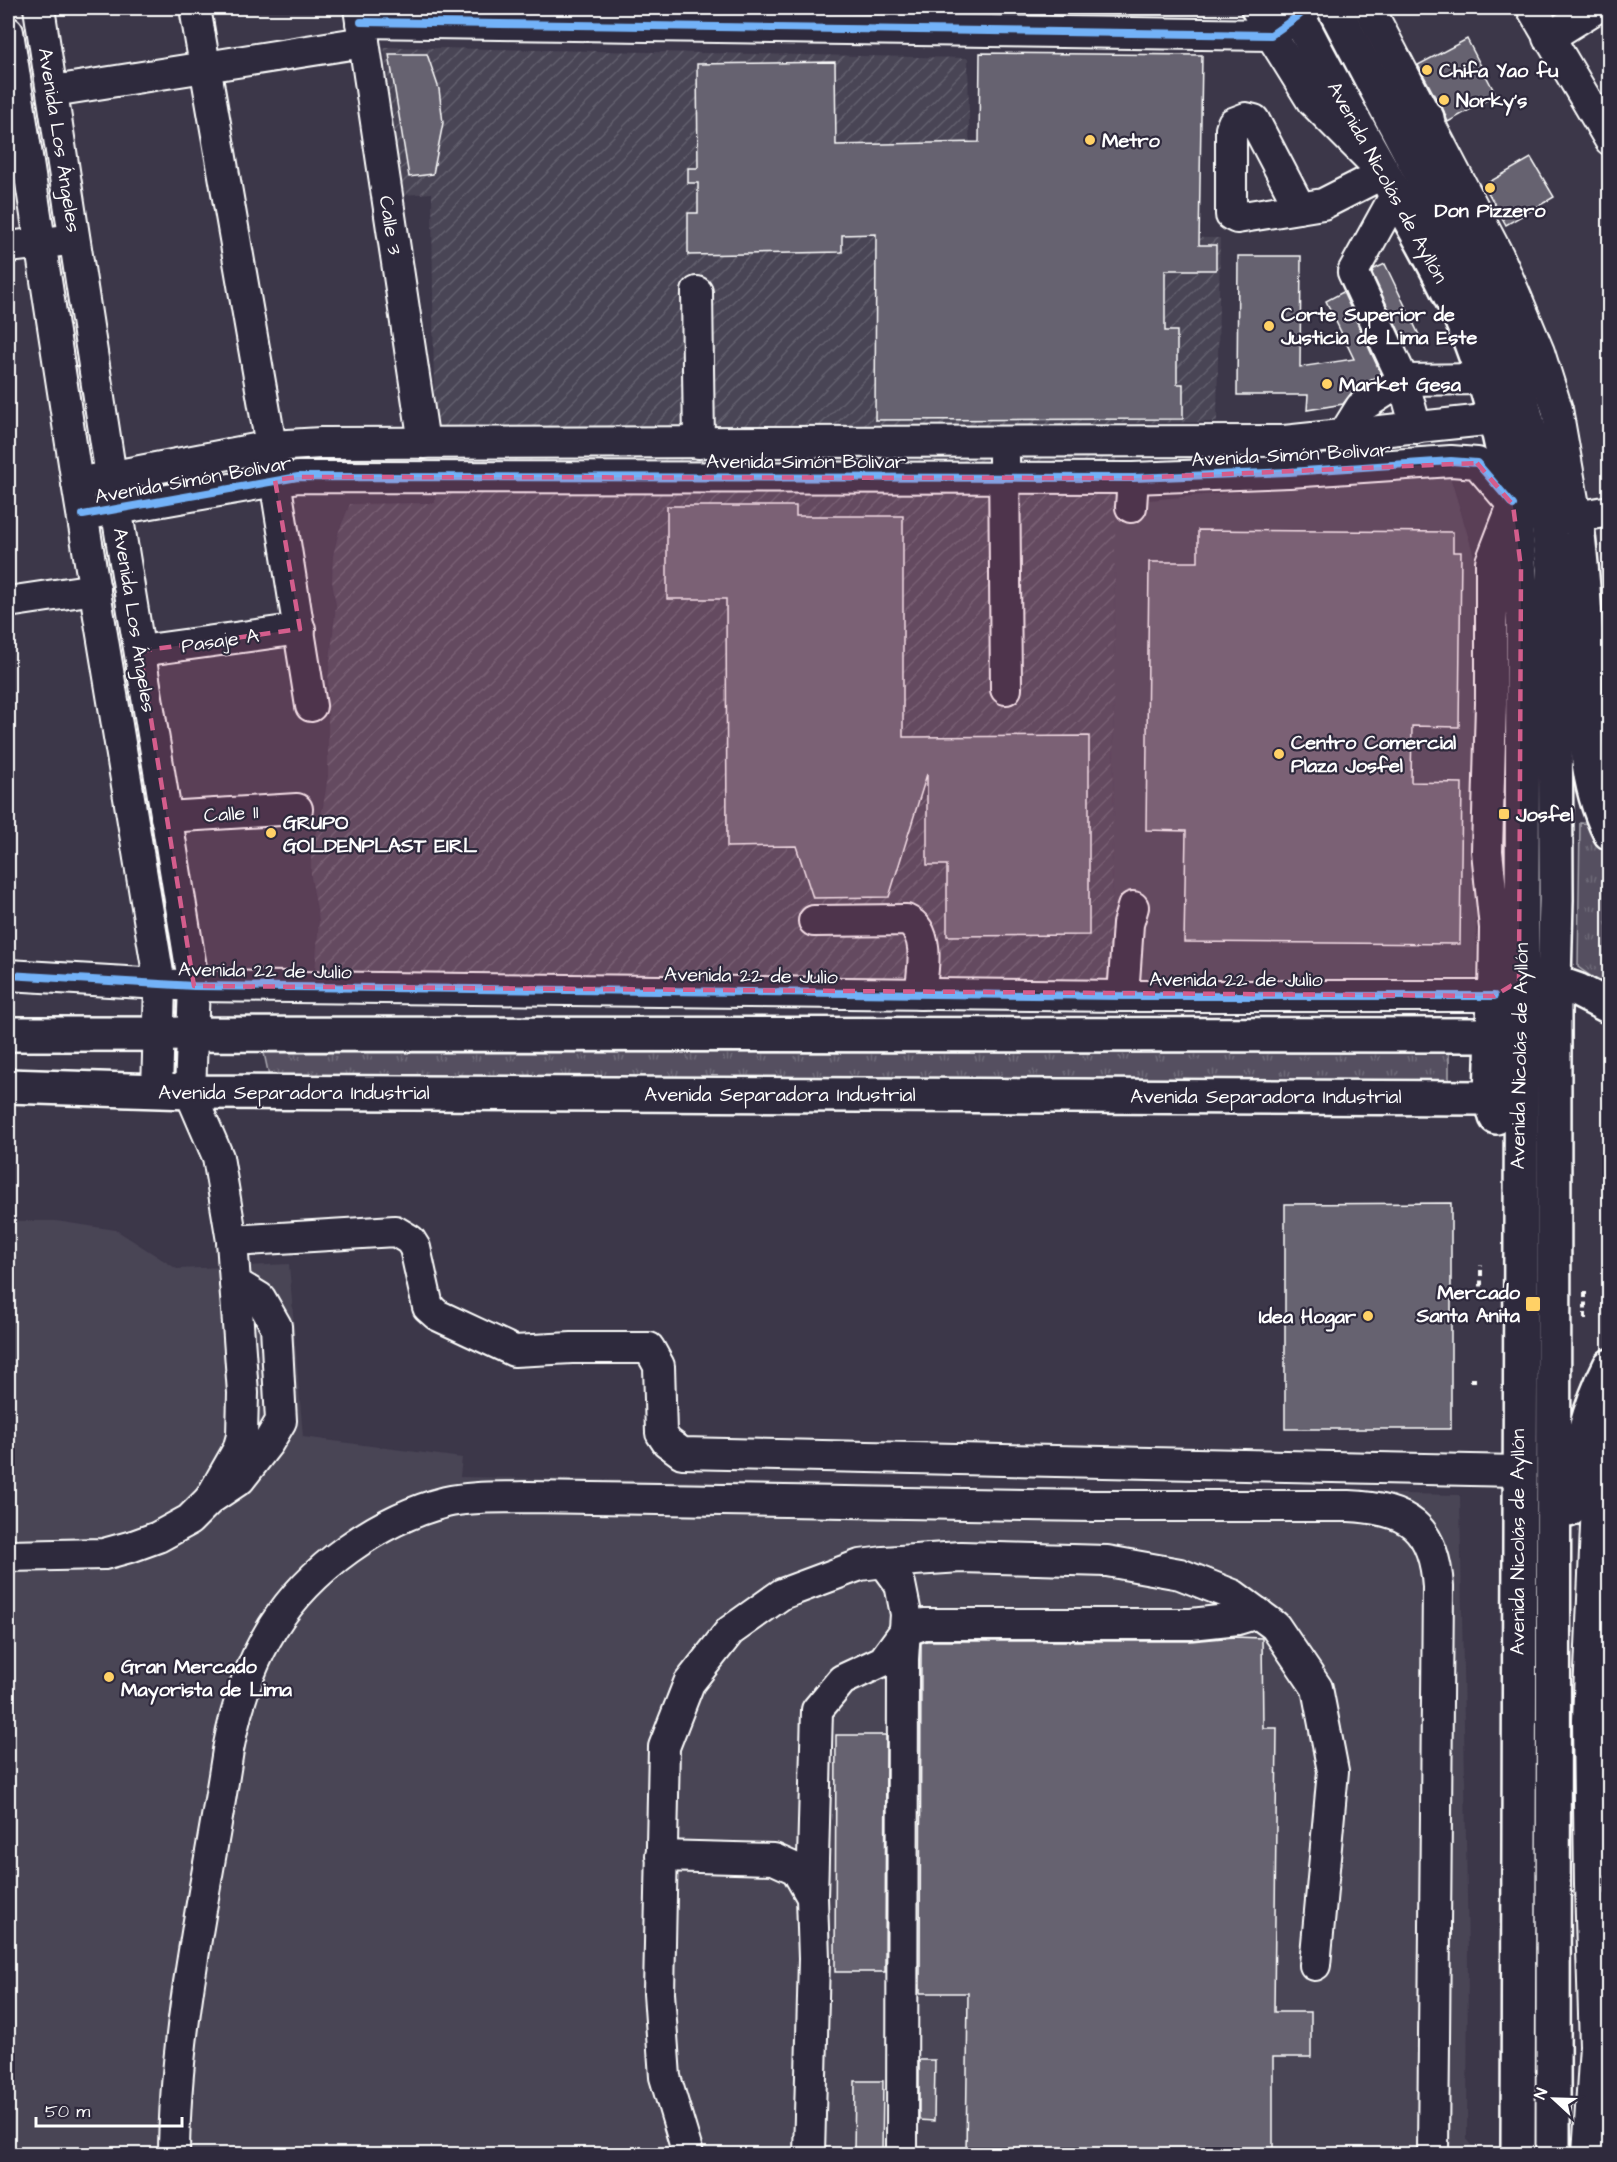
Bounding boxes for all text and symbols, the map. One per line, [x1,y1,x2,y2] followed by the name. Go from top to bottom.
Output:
[30,46,87,235] street label: Avenida Los Ángeles
[1439,57,1558,85] place label: Chifa Yao fu
[1420,63,1434,77] marker: Chifa Yao fu
[1319,77,1454,289] street label: Avenida Nicolás de Ayllón
[1456,87,1527,116] place label: Norky's
[1437,93,1451,107] marker: Norky's
[1102,127,1160,155] place label: Metro
[1083,133,1097,147] marker: Metro
[1483,181,1497,195] marker: Don Pizzero
[372,194,409,257] street label: Calle 3
[1435,197,1546,225] place label: Don Pizzero
[1280,301,1477,352] place label: Corte Superior de Justicia de Lima Este
[1262,319,1276,333] marker: Corte Superior de Justicia de Lima Este
[1339,371,1462,399] place label: Market Gesa
[1320,377,1334,391] marker: Market Gesa
[1191,436,1391,474] street label: Avenida Simón Bolivar
[706,448,906,476] street label: Avenida Simón Bolivar
[93,449,294,511] street label: Avenida Simón Bolivar
[105,526,162,715] street label: Avenida Los Ángeles
[179,622,261,660] street label: Pasaje A
[1291,729,1456,780] place label: Centro Comercial Plaza Josfel
[1272,747,1286,761] marker: Centro Comercial Plaza Josfel
[203,798,260,830] street label: Calle 11
[1515,801,1574,829] place label: Josfel
[1497,807,1511,821] marker: Josfel
[283,809,477,860] place label: GRUPO GOLDENPLAST EIRL
[264,826,278,840] marker: GRUPO GOLDENPLAST EIRL
[1504,942,1537,1170] street label: Avenida Nicolás de Ayllón
[178,955,352,987] street label: Avenida 22 de Julio
[664,960,838,992] street label: Avenida 22 de Julio
[1149,966,1323,994] street label: Avenida 22 de Julio
[158,1079,430,1107] street label: Avenida Separadora Industrial
[644,1081,916,1109] street label: Avenida Separadora Industrial
[1130,1083,1402,1111] street label: Avenida Separadora Industrial
[1416,1279,1521,1330] place label: Mercado Santa Anita
[1524,1295,1542,1313] marker: Mercado Santa Anita
[1259,1303,1357,1332] place label: Idea Hogar
[1361,1309,1375,1323] marker: Idea Hogar
[1504,1429,1533,1655] street label: Avenida Nicolás de Ayllón
[121,1653,293,1705] place label: Gran Mercado Mayorista de Lima
[102,1670,116,1684] marker: Gran Mercado Mayorista de Lima
[1524,2069,1584,2129] north arrow
[1529,2085,1553,2103] text: N
[36,2090,182,2128] scale bar
[45,2099,90,2124] text: 50 m

